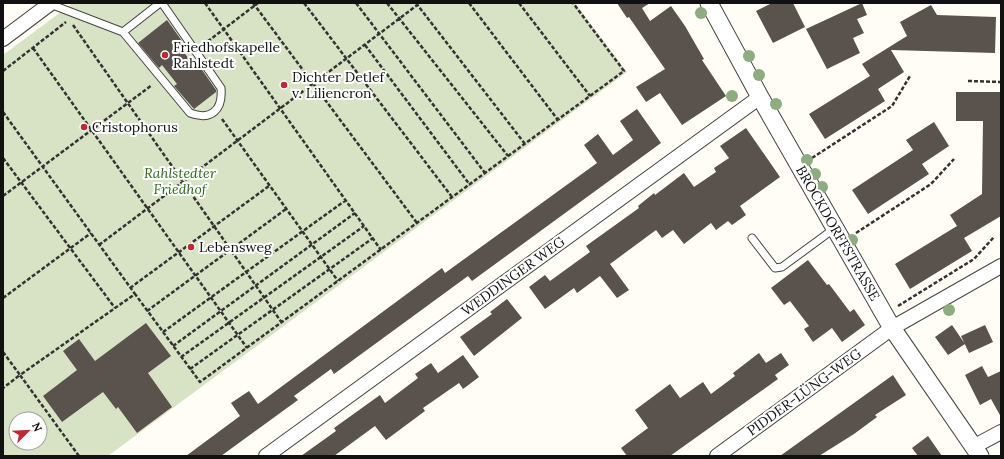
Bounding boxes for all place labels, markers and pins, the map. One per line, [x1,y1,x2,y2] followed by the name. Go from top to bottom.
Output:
[173,38,280,72] place label: Friedhofskapelle Rahlstedt
[160,50,170,60] marker: Friedhofskapelle Rahlstedt
[292,68,386,102] place label: Dichter Detlef v. Liliencron
[279,80,289,90] marker: Dichter Detlef v. Liliencron
[92,118,178,136] place label: Cristophorus
[79,122,89,132] marker: Cristophorus
[199,238,272,256] place label: Lebensweg
[186,242,196,252] marker: Lebensweg

